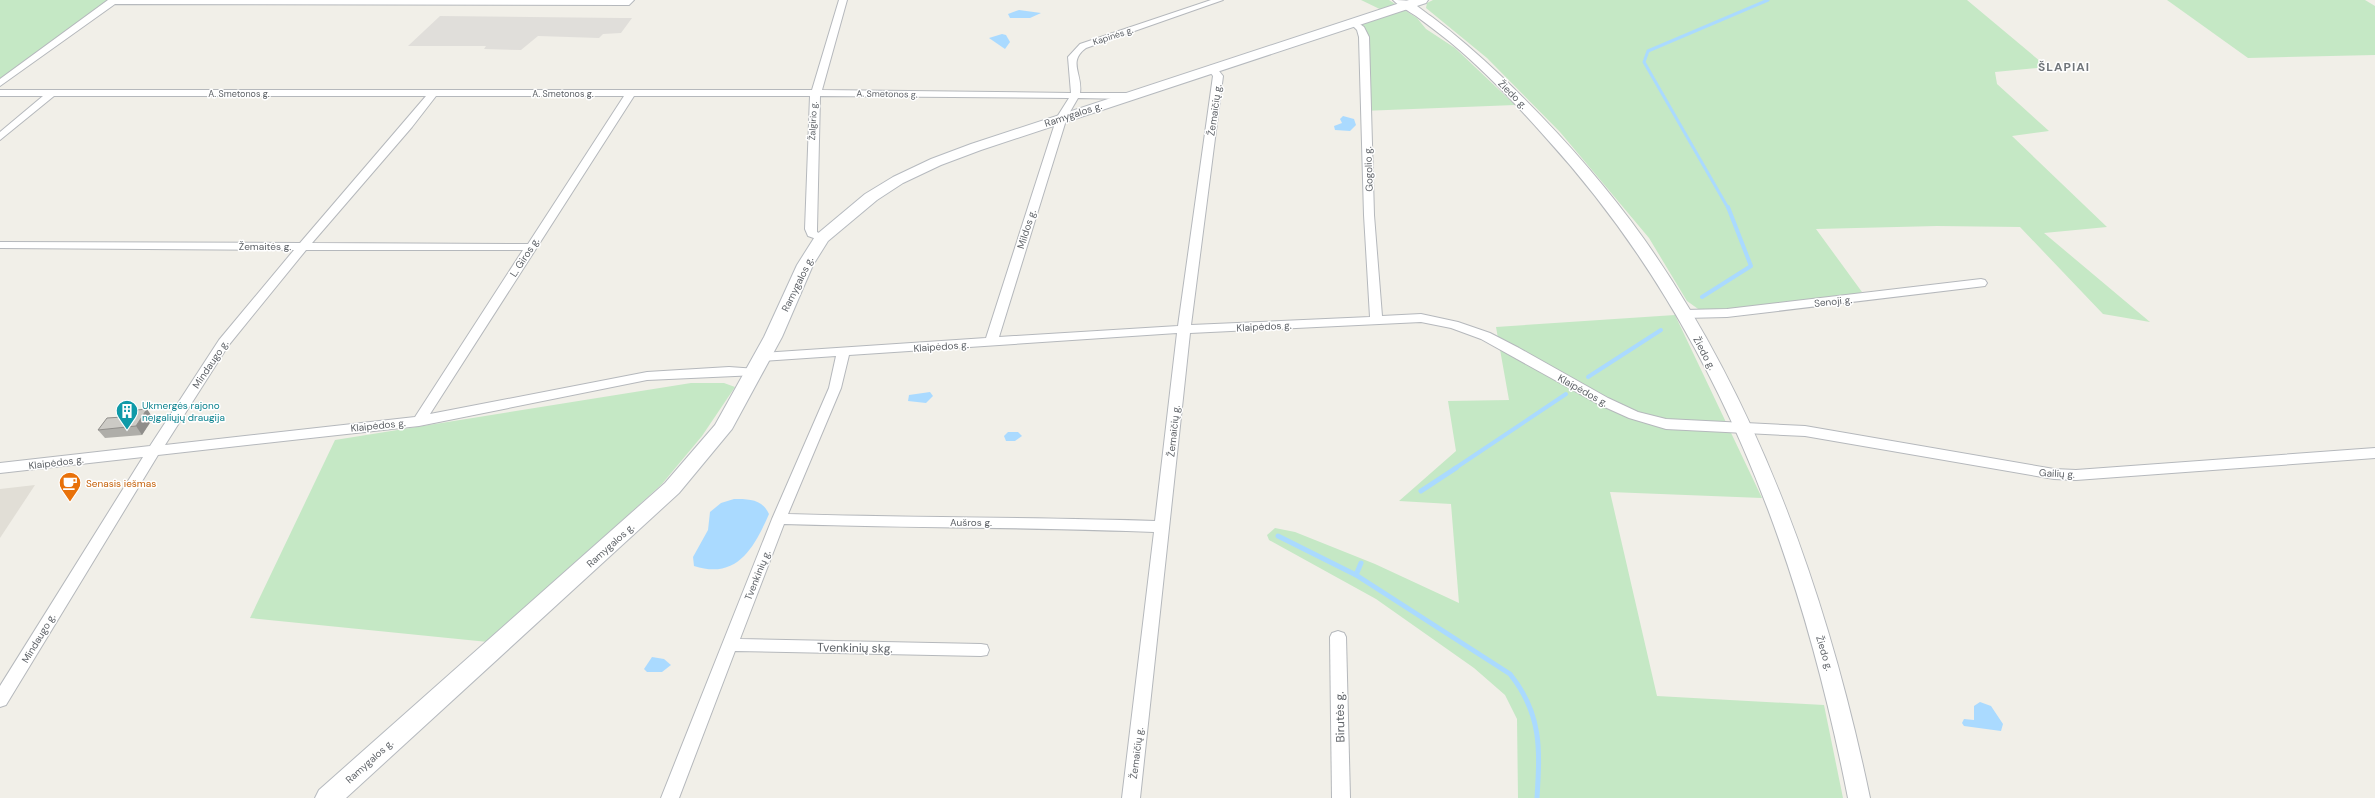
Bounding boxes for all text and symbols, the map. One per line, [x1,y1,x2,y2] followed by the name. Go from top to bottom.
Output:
[1091,24,1135,48] street label: Kapinės g.
[2038,59,2090,75] district label: ŠLAPIAI
[1495,77,1530,112] street label: Žiedo g.
[1204,83,1225,137] street label: Žemaičių g.
[856,87,918,101] street label: A. Smetonos g.
[208,88,270,100] street label: A. Smetonos g.
[532,88,594,100] street label: A. Smetonos g.
[1043,99,1104,130] street label: Ramygalos g.
[806,101,820,141] street label: Žalgirio g.
[1361,146,1376,192] street label: Gogolio g.
[1014,208,1039,250] street label: Mildos g.
[507,235,542,280] street label: L. Giros g.
[239,240,291,253] street label: Žemaitės g.
[779,255,816,314] street label: Ramygalos g.
[1813,293,1853,310] street label: Senoji g.
[1236,319,1292,334] street label: Klaipėdos g.
[1690,334,1719,372] street label: Žiedo g.
[189,338,231,391] street label: Mindaugo g.
[913,338,969,355] street label: Klaipėdos g.
[1555,371,1610,410] street label: Klaipėdos g.
[114,398,140,431] building icon: Ukmergės rajono neįgaliųjų draugija
[142,399,225,424] place label: Ukmergės rajono neįgaliųjų draugija
[1164,405,1183,458] street label: Žemaičių g.
[350,416,406,435] street label: Klaipėdos g.
[28,453,84,472] street label: Klaipėdos g.
[2039,466,2075,481] street label: Gailių g.
[57,470,83,503] cafe icon: Senasis iešmas
[86,477,156,490] place label: Senasis iešmas
[950,516,992,529] street label: Aušros g.
[584,521,637,570] street label: Ramygalos g.
[742,548,773,602] street label: Tvenkinių g.
[19,611,58,665] street label: Mindaugo g.
[1813,634,1836,672] street label: Žiedo g.
[817,639,893,657] street label: Tvenkinių skg.
[1332,691,1348,743] street label: Birutės g.
[1127,726,1146,780] street label: Žemaičių g.
[343,737,396,786] street label: Ramygalos g.

